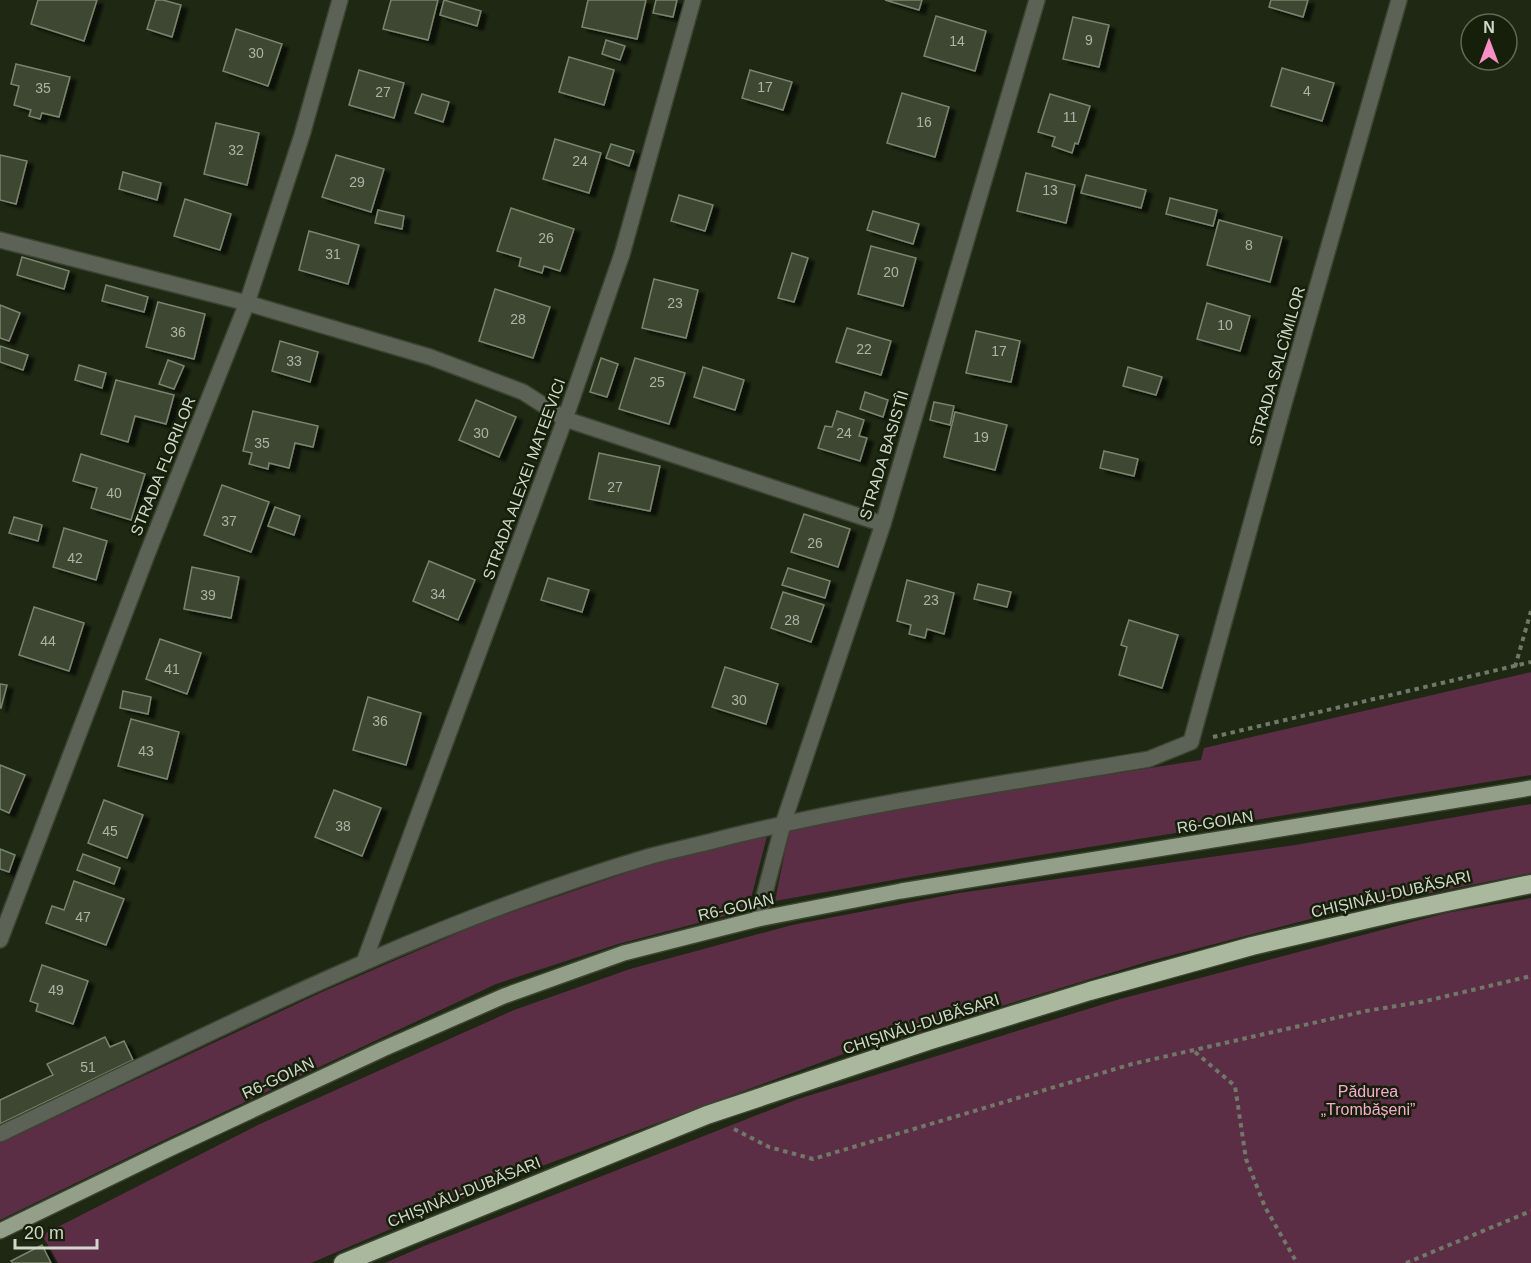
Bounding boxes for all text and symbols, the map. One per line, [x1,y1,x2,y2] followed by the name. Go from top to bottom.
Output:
[1459,12,1519,72] north arrow
[1483,19,1495,36] text: N
[1085,32,1093,48] house number: 9
[949,33,965,49] house number: 14
[248,45,264,61] house number: 30
[757,79,773,95] house number: 17
[35,80,51,96] house number: 35
[1303,83,1311,99] house number: 4
[375,84,391,100] house number: 27
[1063,109,1077,125] house number: 11
[916,114,932,130] house number: 16
[228,142,244,158] house number: 32
[572,153,588,169] house number: 24
[349,174,365,190] house number: 29
[1042,182,1058,198] house number: 13
[538,230,554,246] house number: 26
[1245,237,1253,253] house number: 8
[325,246,341,262] house number: 31
[883,264,899,280] house number: 20
[1245,284,1308,448] street label: STRADA SALCÎMILOR
[667,295,683,311] house number: 23
[510,311,526,327] house number: 28
[1217,317,1233,333] house number: 10
[170,324,186,340] house number: 36
[856,341,872,357] house number: 22
[991,343,1007,359] house number: 17
[286,353,302,369] house number: 33
[649,374,665,390] house number: 25
[480,376,568,582] street label: STRADA ALEXEI MATEEVICI
[855,388,912,522] street label: STRADA BASISTÎI
[127,394,199,538] street label: STRADA FLORILOR
[473,425,489,441] house number: 30
[836,425,852,441] house number: 24
[973,429,989,445] house number: 19
[254,435,270,451] house number: 35
[607,479,623,495] house number: 27
[106,485,122,501] house number: 40
[221,513,237,529] house number: 37
[807,535,823,551] house number: 26
[67,550,83,566] house number: 42
[430,586,446,602] house number: 34
[200,587,216,603] house number: 39
[923,592,939,608] house number: 23
[784,612,800,628] house number: 28
[40,633,56,649] house number: 44
[164,661,180,677] house number: 41
[731,692,747,708] house number: 30
[372,713,388,729] house number: 36
[138,743,154,759] house number: 43
[1175,808,1255,836] street label: R6-GOIAN
[335,818,351,834] house number: 38
[102,823,118,839] house number: 45
[1309,866,1473,921] street label: CHIȘINĂU-DUBĂSARI
[696,890,776,924] street label: R6-GOIAN
[75,909,91,925] house number: 47
[48,982,64,998] house number: 49
[840,990,1001,1057] street label: CHIȘINĂU-DUBĂSARI
[239,1054,317,1102] street label: R6-GOIAN
[80,1059,96,1075] house number: 51
[1321,1083,1415,1118] park label: Pădurea „Trombășeni”
[385,1153,543,1231] street label: CHIȘINĂU-DUBĂSARI
[15,1212,98,1250] scale bar
[24,1223,64,1243] text: 20 m

